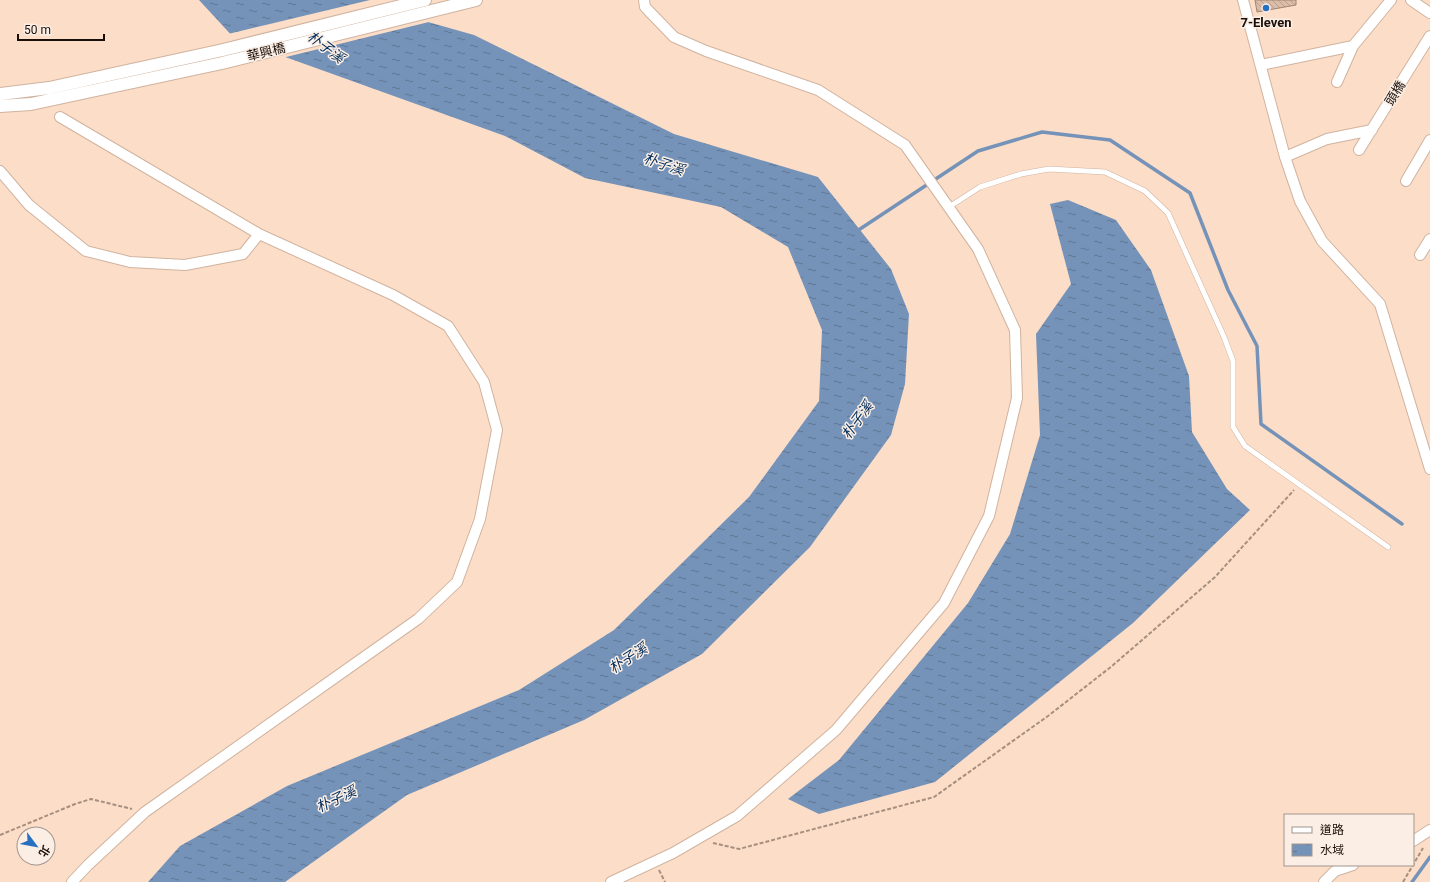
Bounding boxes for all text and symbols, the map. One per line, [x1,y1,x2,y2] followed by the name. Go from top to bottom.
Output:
[1261,3,1271,13] marker: 7-Eleven
[1240,15,1292,30] place label: 7-Eleven
[18,16,104,42] scale bar
[24,23,51,37] text: 50 m
[304,28,349,67] water label: 朴子溪
[245,40,287,64] street label: 華興橋
[1382,78,1408,108] street label: 頭橋
[642,150,688,179] water label: 朴子溪
[838,397,877,442] water label: 朴子溪
[606,639,652,676] water label: 朴子溪
[314,782,360,815] water label: 朴子溪
[1284,814,1414,866] legend
[1320,823,1344,837] text: 道路
[16,826,56,866] north arrow
[36,843,52,859] text: 北
[1320,843,1344,857] text: 水域

